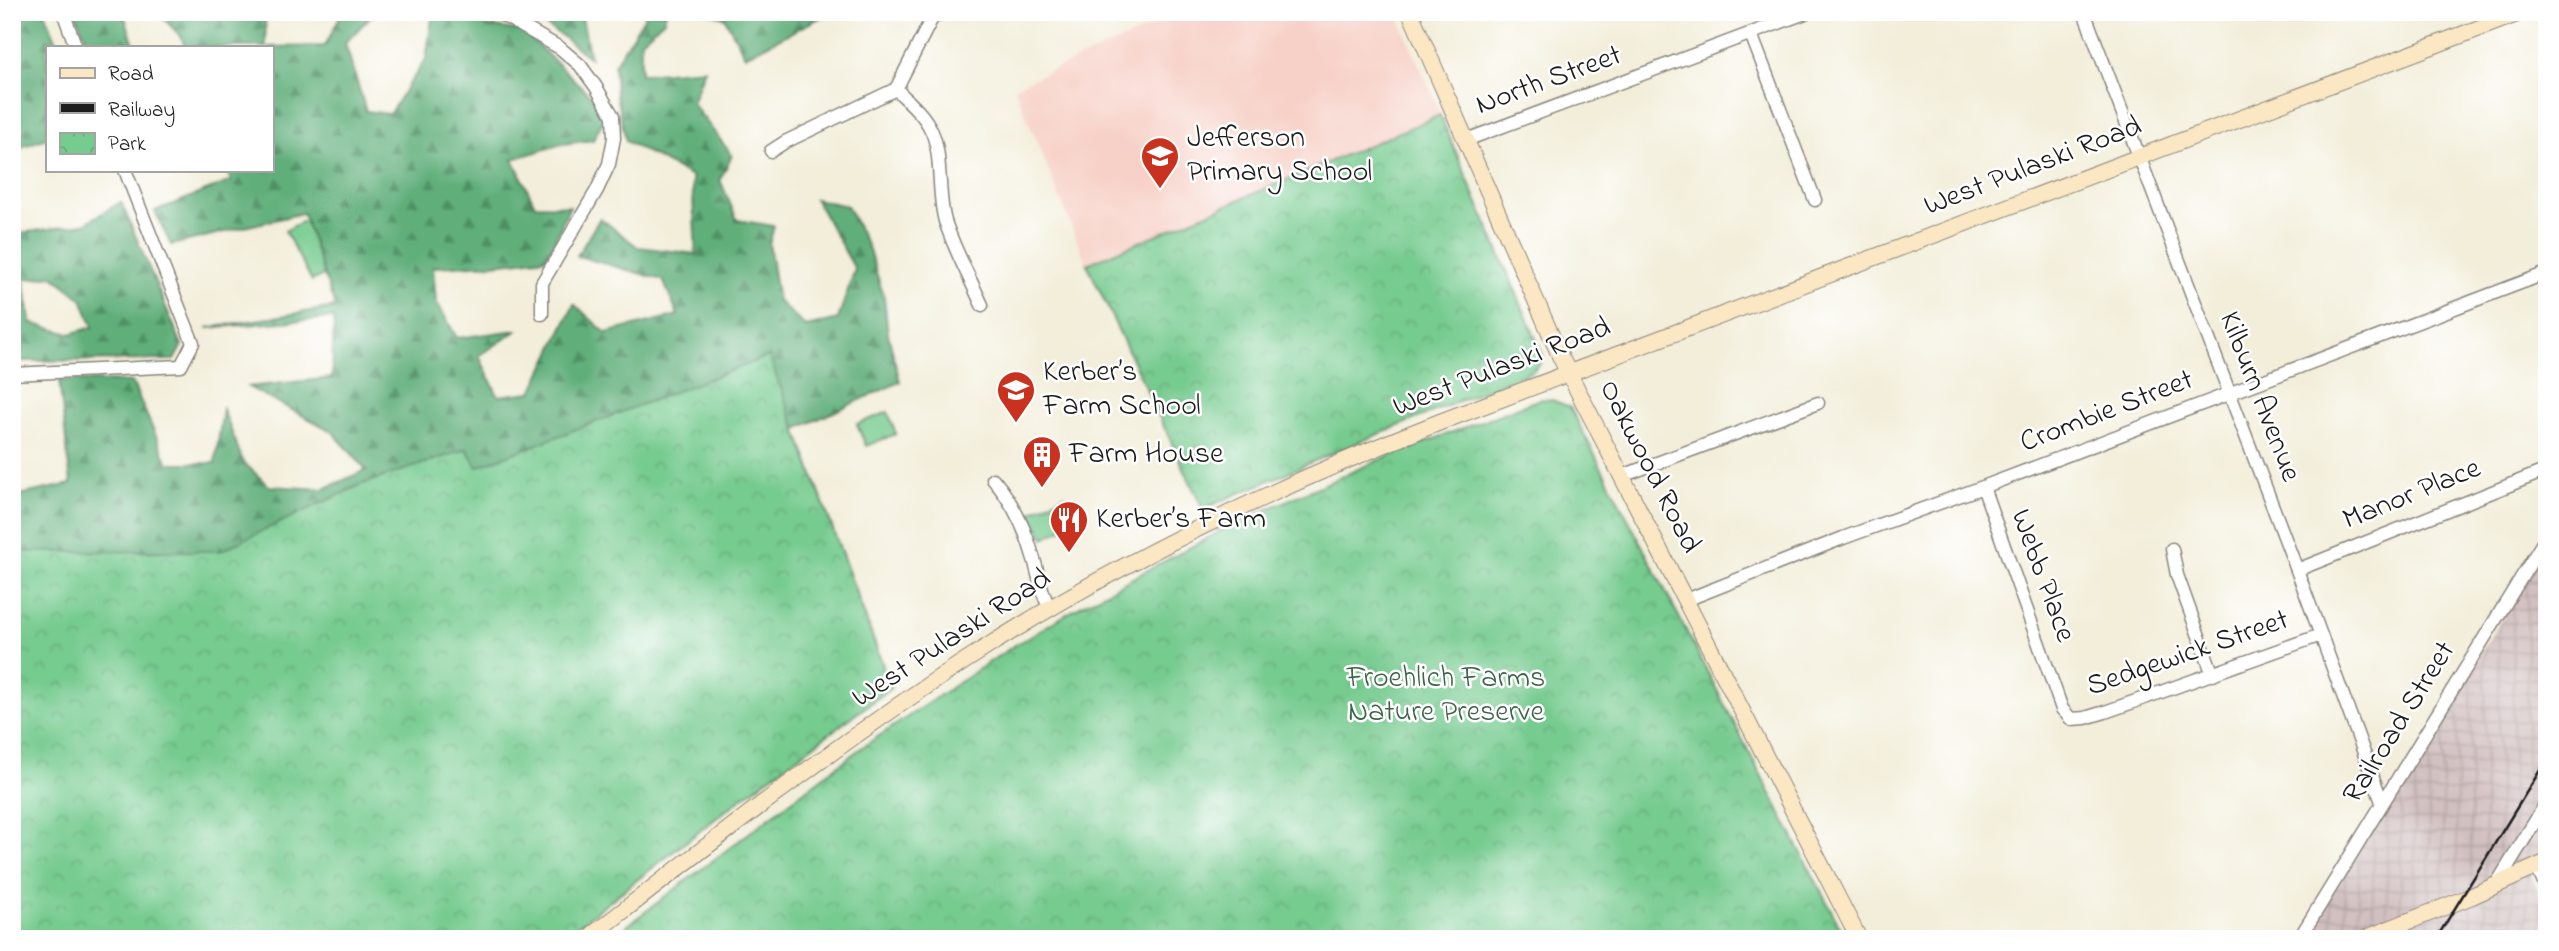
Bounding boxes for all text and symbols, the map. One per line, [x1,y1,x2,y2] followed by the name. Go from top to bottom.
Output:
[1470,34,1628,128] street label: North Street
[46,46,273,172] legend
[108,60,154,90] text: Road
[108,96,175,128] text: Railway
[1918,105,2148,229] street label: West Pulaski Road
[1187,117,1372,195] place label: Jefferson Primary School
[108,130,147,160] text: Park
[1139,135,1181,190] school or university icon: Jefferson Primary School
[2206,305,2312,489] street label: Kilburn Avenue
[1387,306,1617,430] street label: West Pulaski Road
[1042,351,1201,429] place label: Kerber’s Farm School
[2014,359,2200,465] street label: Crombie Street
[995,369,1037,424] school or university icon: Kerber’s Farm School
[1586,373,1712,561] street label: Oakwood Road
[1068,433,1224,477] place label: Farm House
[1021,434,1063,489] building icon: Farm House
[2336,447,2488,543] street label: Manor Place
[1096,498,1266,542] place label: Kerber’s Farm
[1048,499,1090,554] restaurant icon: Kerber’s Farm
[1998,503,2087,649] street label: Webb Place
[844,558,1061,720] street label: West Pulaski Road
[2081,599,2295,709] street label: Sedgewick Street
[2333,633,2467,813] street label: Railroad Street
[1346,657,1545,735] park label: Froehlich Farms Nature Preserve

